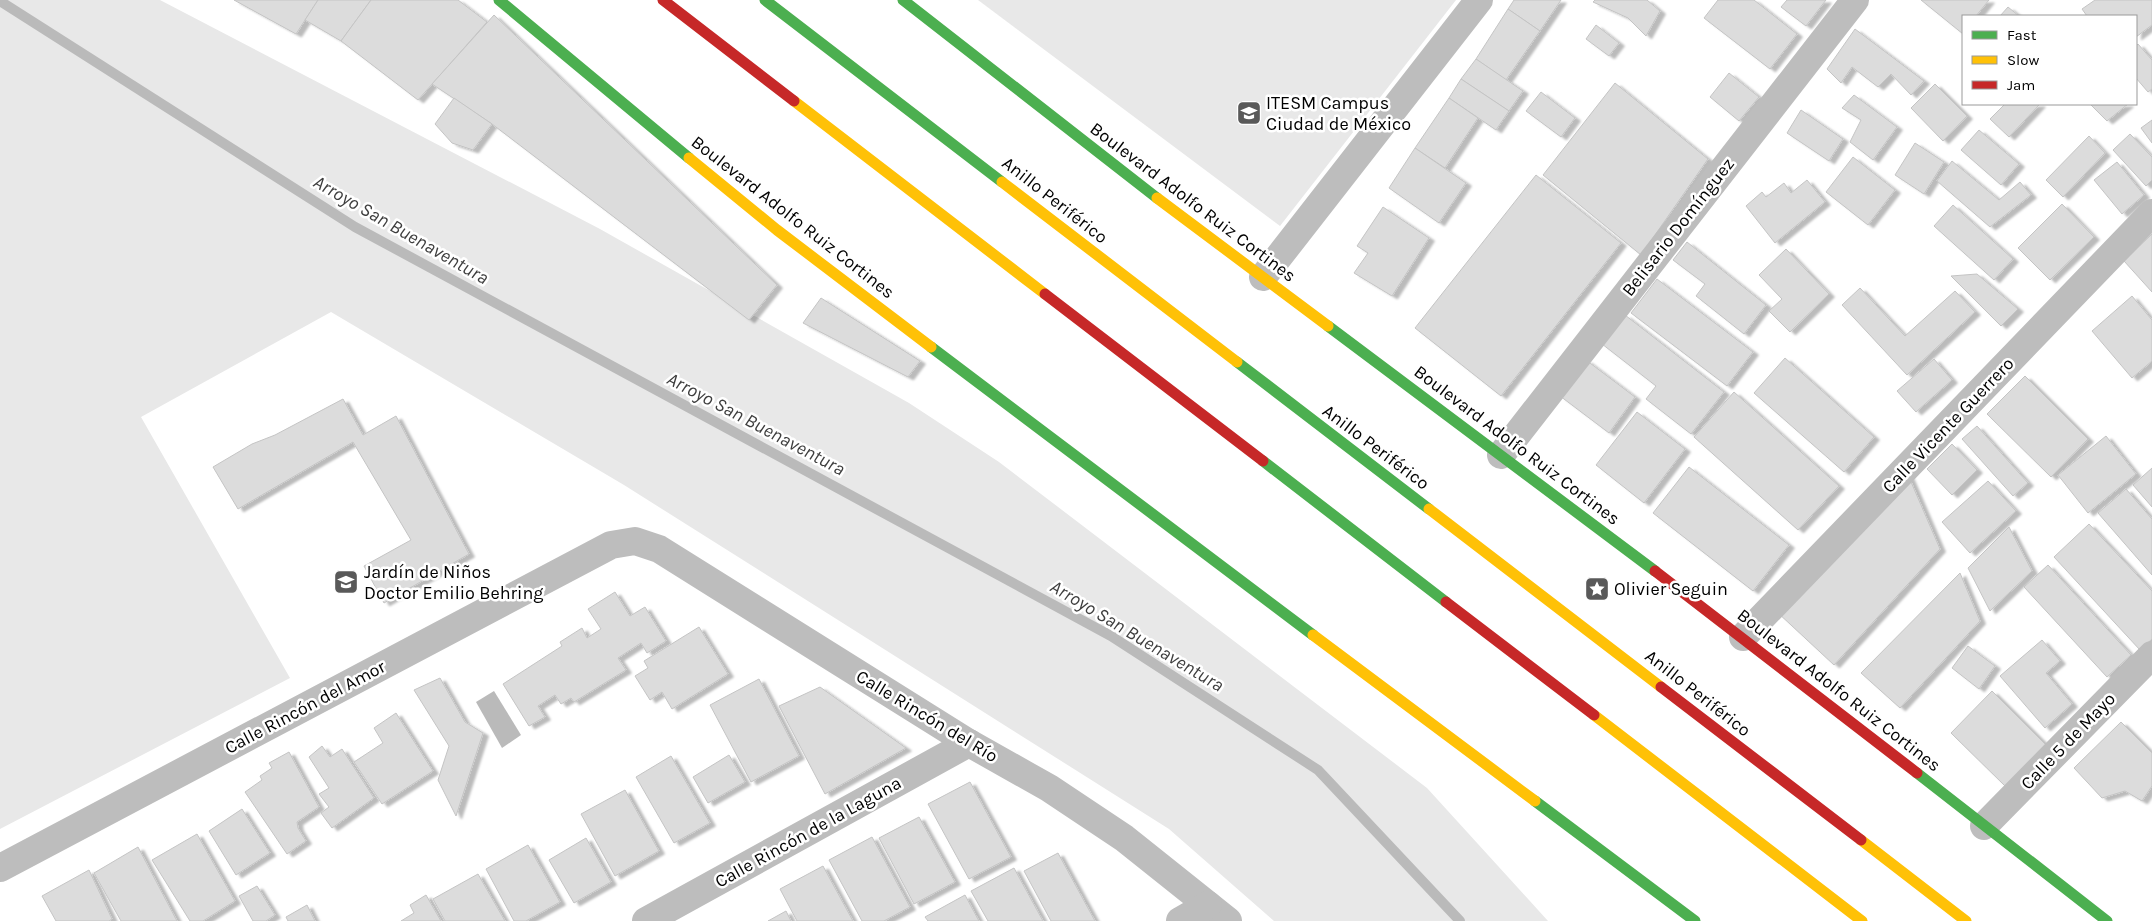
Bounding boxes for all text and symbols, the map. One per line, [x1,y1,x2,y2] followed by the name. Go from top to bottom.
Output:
[1962,15,2137,105] legend
[2007,26,2037,44] text: Fast
[2007,51,2039,69] text: Slow
[2007,76,2035,94] text: Jam
[1266,92,1411,135] place label: ITESM Campus Ciudad de México
[1236,100,1262,126] school or university icon: ITESM Campus Ciudad de México
[1086,117,1300,287] street label: Boulevard Adolfo Ruiz Cortines
[687,131,899,303] street label: Boulevard Adolfo Ruiz Cortines
[998,152,1112,248] street label: Anillo Periférico
[1617,153,1739,301] street label: Belisario Domínguez
[310,171,492,289] water label: Arroyo San Buenaventura
[1878,353,2018,497] street label: Calle Vicente Guerrero
[1410,360,1624,530] street label: Boulevard Adolfo Ruiz Cortines
[663,368,849,480] water label: Arroyo San Buenaventura
[1318,400,1434,494] street label: Anillo Periférico
[364,561,543,604] place label: Jardín de Niños Doctor Emilio Behring
[333,569,359,595] school or university icon: Jardín de Niños Doctor Emilio Behring
[1046,575,1228,697] water label: Arroyo San Buenaventura
[1584,576,1610,602] place icon: Olivier Seguin
[1614,578,1728,600] place label: Olivier Seguin
[1733,604,1945,776] street label: Boulevard Adolfo Ruiz Cortines
[1641,645,1755,741] street label: Anillo Periférico
[221,655,390,759] street label: Calle Rincón del Amor
[852,665,1002,767] street label: Calle Rincón del Río
[2016,688,2120,794] street label: Calle 5 de Mayo
[711,772,905,892] street label: Calle Rincón de la Laguna

